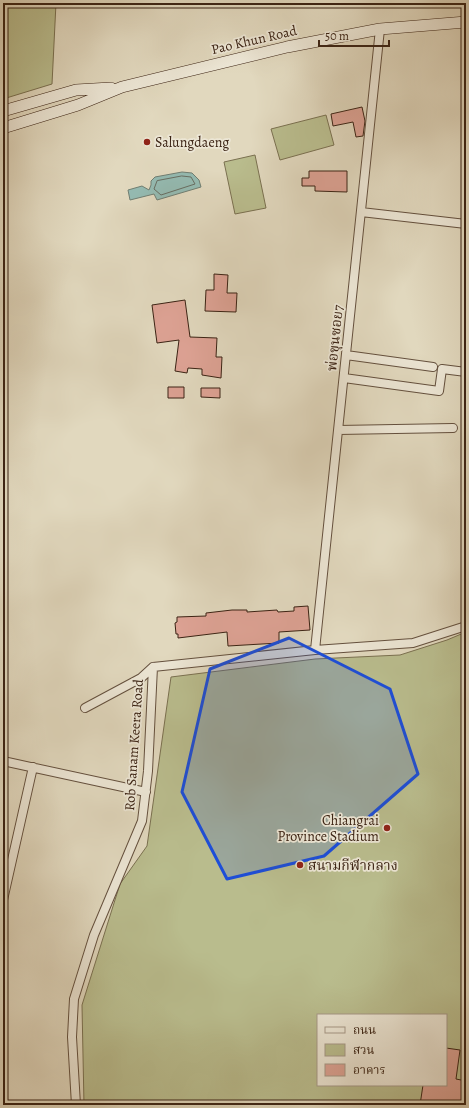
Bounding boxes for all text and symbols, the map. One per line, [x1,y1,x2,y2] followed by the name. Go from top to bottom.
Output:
[209,21,299,59] street label: Pao Khun Road
[319,22,389,48] scale bar
[325,28,349,44] text: 50 m
[155,133,229,152] place label: Salungdaeng
[142,137,152,147] marker: Salungdaeng
[322,304,348,372] street label: พ่อขุนซอย7
[120,678,148,811] street label: Rob Sanam Keera Road
[278,811,379,846] place label: Chiangrai Province Stadium
[382,823,392,833] marker: Chiangrai Province Stadium
[308,856,398,875] place label: สนามกีฬากลาง
[295,860,305,870] marker: สนามกีฬากลาง
[317,1014,447,1086] legend
[353,1022,376,1038] text: ถนน
[353,1042,375,1058] text: สวน
[353,1062,385,1078] text: อาคาร

